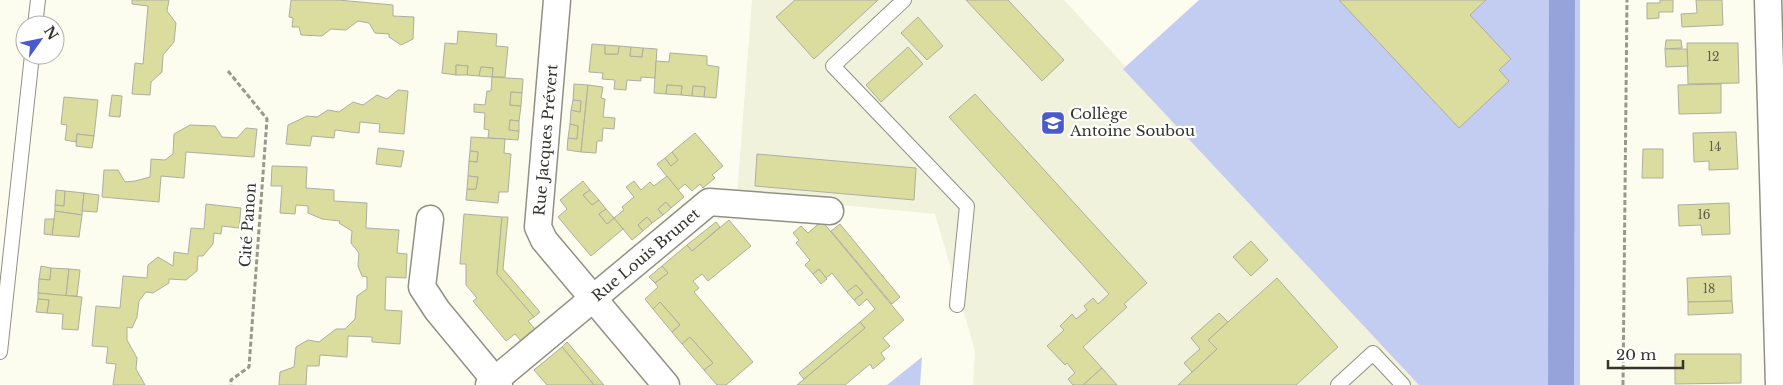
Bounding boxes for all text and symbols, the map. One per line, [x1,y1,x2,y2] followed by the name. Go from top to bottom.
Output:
[15,15,65,65] north arrow
[40,22,62,43] text: N
[1707,49,1719,64] house number: 12
[529,63,562,217] street label: Rue Jacques Prévert
[1069,104,1195,140] place label: Collège Antoine Soubou
[1040,110,1066,136] school or university icon: Collège Antoine Soubou
[1709,139,1721,154] house number: 14
[235,182,260,268] street label: Cité Panon
[588,204,704,305] street label: Rue Louis Brunet
[1697,207,1711,222] house number: 16
[1703,281,1715,296] house number: 18
[1608,338,1683,370] scale bar
[1616,345,1656,364] text: 20 m

